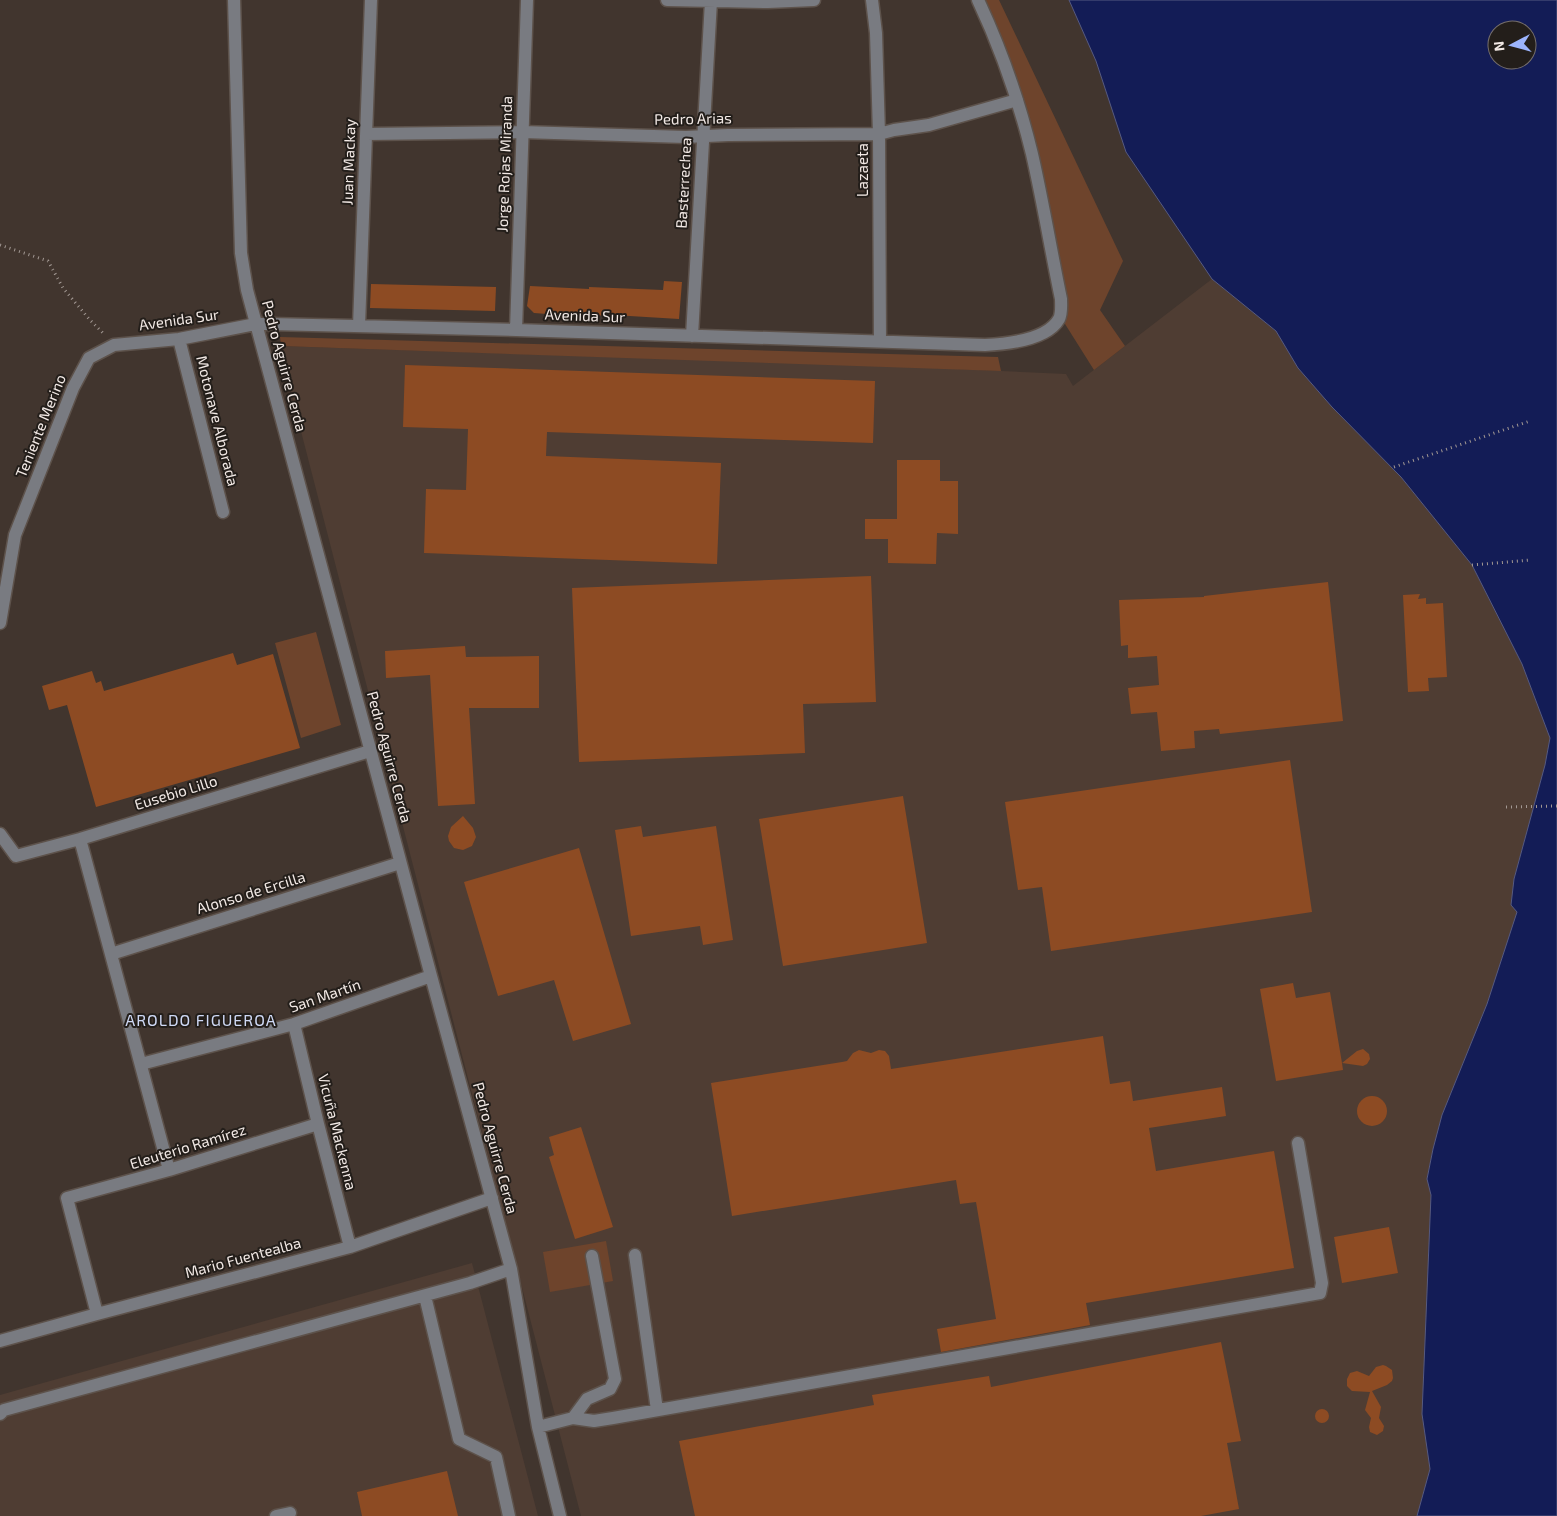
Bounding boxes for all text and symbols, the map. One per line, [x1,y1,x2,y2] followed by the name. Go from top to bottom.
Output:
[1487,20,1537,70] north arrow
[1490,40,1508,52] text: N
[493,95,516,233] street label: Jorge Rojas Miranda
[654,108,732,128] street label: Pedro Arias
[337,118,359,205] street label: Juan Mackay
[672,137,694,229] street label: Basterrechea
[853,143,871,197] street label: Lazaeta
[259,298,311,433] street label: Pedro Aguirre Cerda
[138,304,220,334] street label: Avenida Sur
[544,305,626,325] street label: Avenida Sur
[193,354,243,488] street label: Motonave Alborada
[11,371,69,480] street label: Teniente Merino
[364,689,416,824] street label: Pedro Aguirre Cerda
[132,771,219,813] street label: Eusebio Lillo
[194,867,307,917] street label: Alonso de Ercilla
[287,974,363,1016] street label: San Martín
[125,1010,277,1029] district label: AROLDO FIGUEROA
[315,1072,361,1192] street label: Vicuña Mackenna
[470,1080,522,1215] street label: Pedro Aguirre Cerda
[127,1120,248,1172] street label: Eleuterio Ramírez
[183,1233,303,1281] street label: Mario Fuentealba

